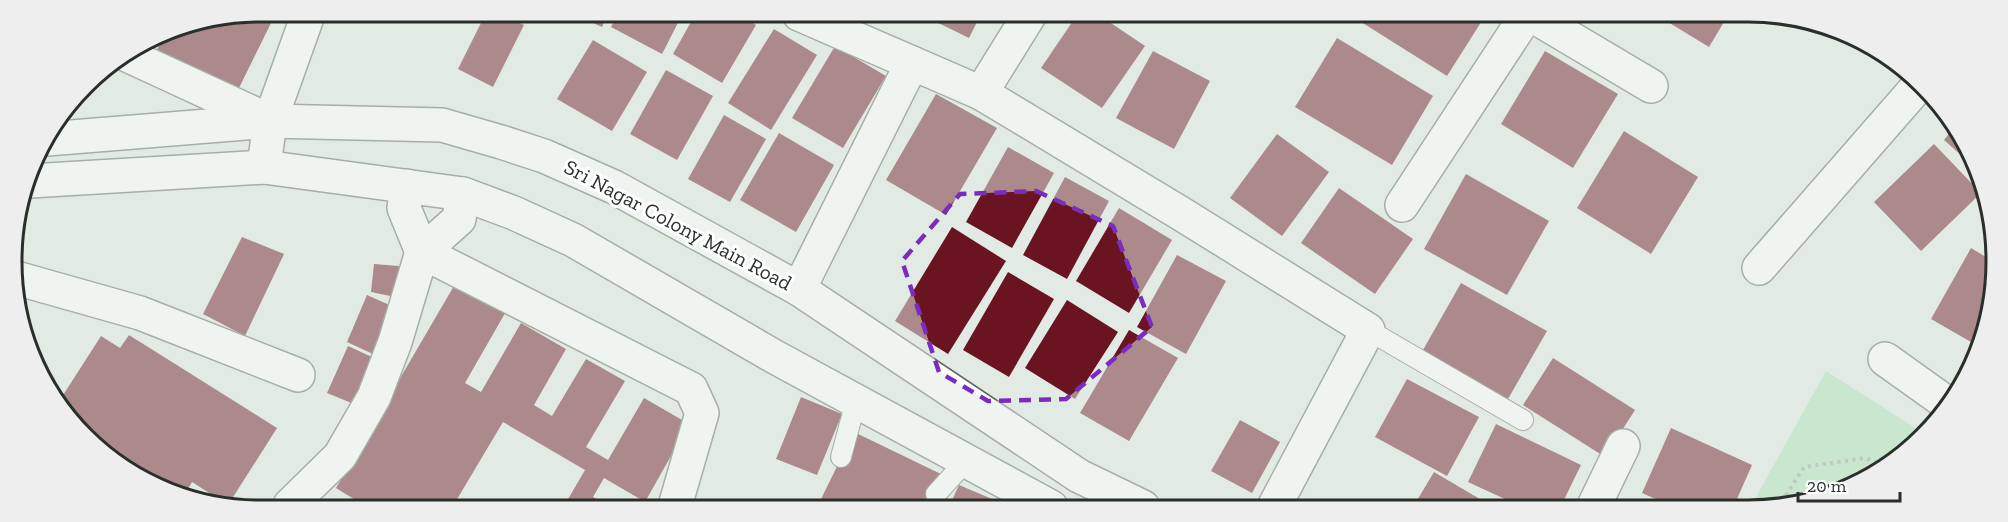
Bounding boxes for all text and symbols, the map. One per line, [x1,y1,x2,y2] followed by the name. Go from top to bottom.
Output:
[560,154,797,295] street label: Sri Nagar Colony Main Road
[1798,465,1900,503] scale bar
[1807,475,1847,497] text: 20 m

